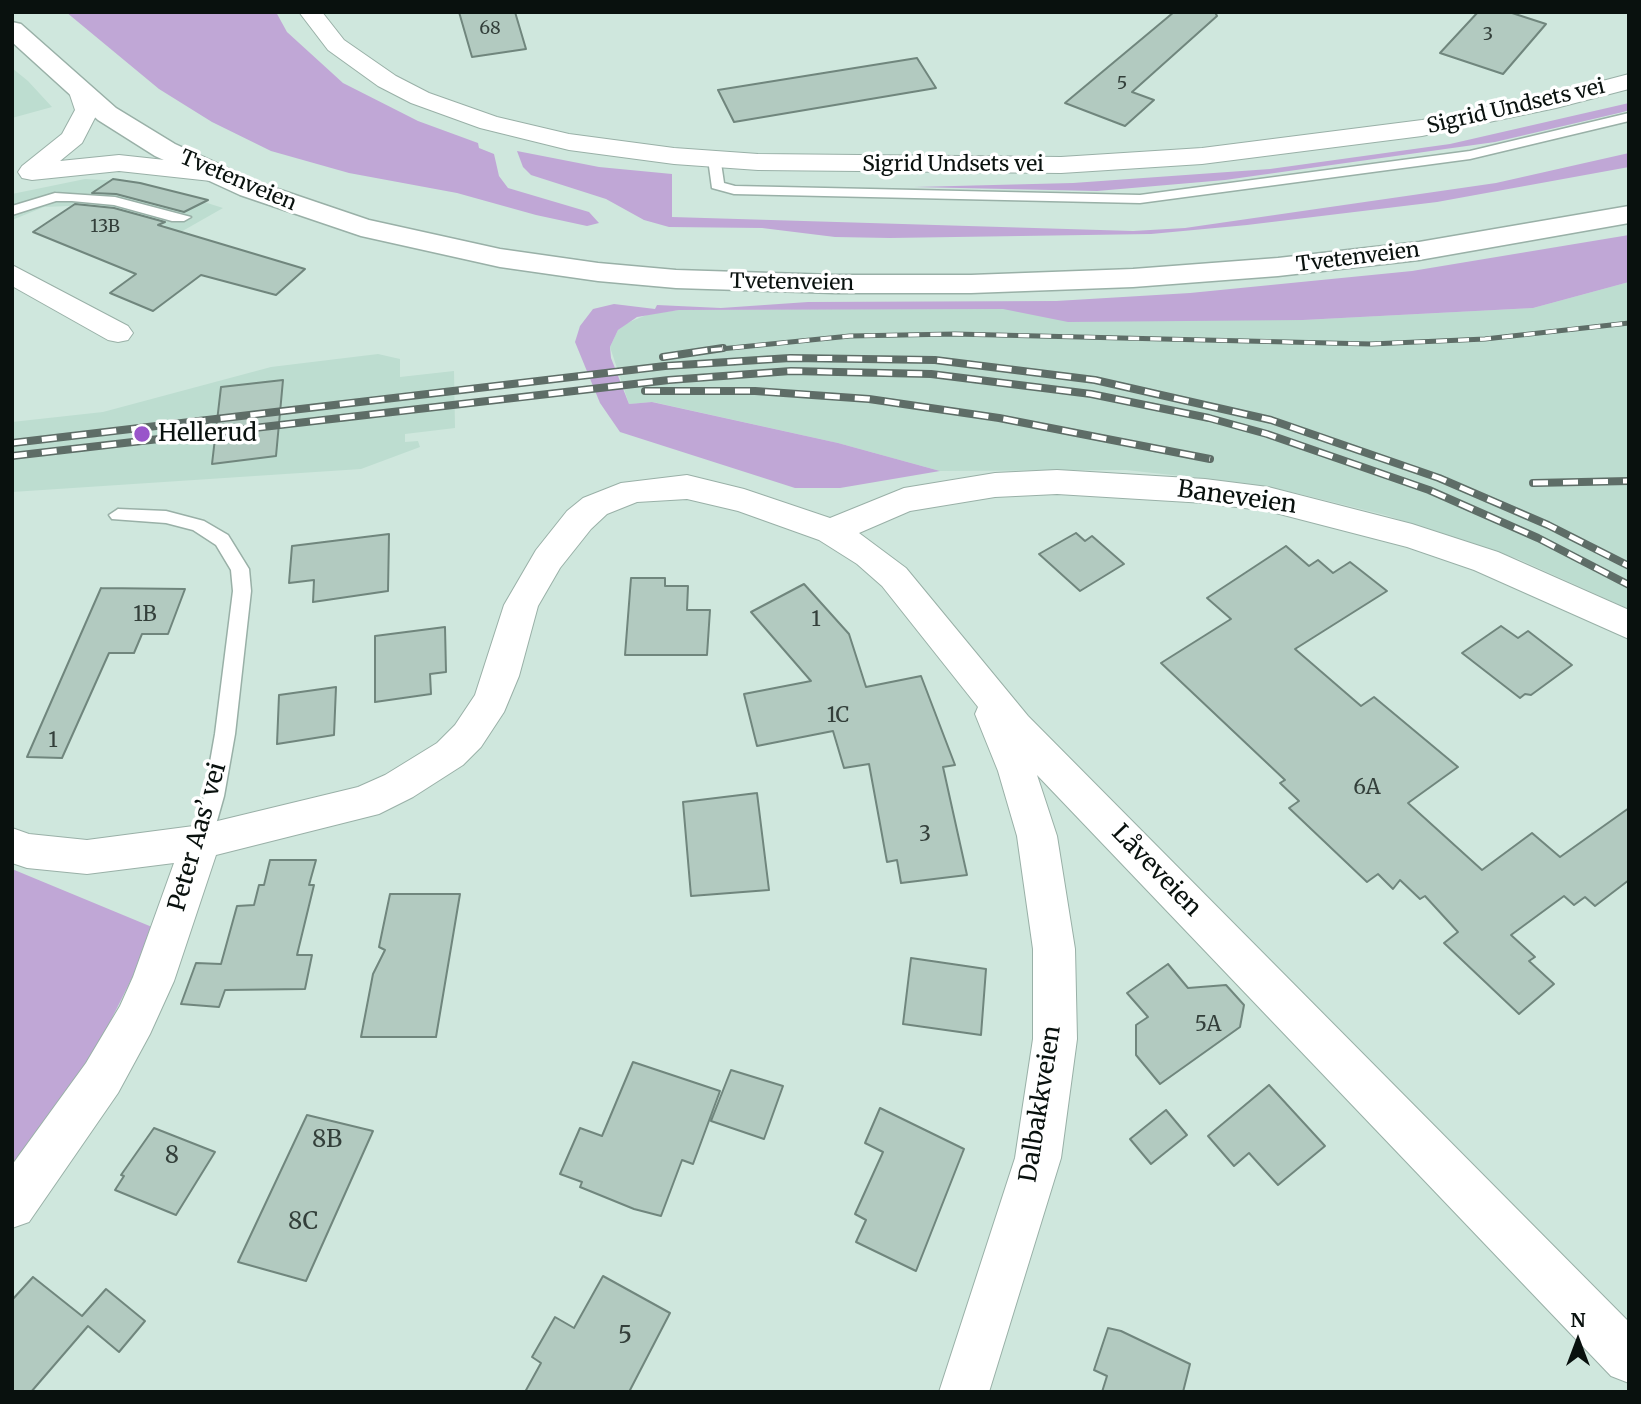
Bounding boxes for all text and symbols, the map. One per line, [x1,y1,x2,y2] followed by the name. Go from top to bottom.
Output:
[479,18,501,40] house number: 68
[1483,24,1493,46] house number: 3
[1117,73,1127,95] house number: 5
[1425,74,1607,140] street label: Sigrid Undsets vei
[176,145,300,217] street label: Tvetenveien
[862,152,1044,178] street label: Sigrid Undsets vei
[90,216,120,238] house number: 13B
[1295,238,1421,278] street label: Tvetenveien
[730,269,854,297] street label: Tvetenveien
[158,420,257,448] place label: Hellerud
[132,424,152,444] marker: Hellerud
[1175,475,1299,521] street label: Baneveien
[133,602,157,628] house number: 1B
[811,607,821,633] house number: 1
[827,703,849,729] house number: 1C
[48,728,58,754] house number: 1
[163,759,233,915] street label: Peter Aas’ vei
[1353,775,1381,801] house number: 6A
[1105,819,1207,923] street label: Låveveien
[919,822,931,848] house number: 3
[1195,1012,1221,1038] house number: 5A
[1014,1024,1068,1184] street label: Dalbakkveien
[312,1126,342,1154] house number: 8B
[165,1142,179,1170] house number: 8
[288,1208,318,1236] house number: 8C
[1543,1306,1613,1376] north arrow
[1570,1308,1586,1332] text: N
[618,1322,632,1350] house number: 5

